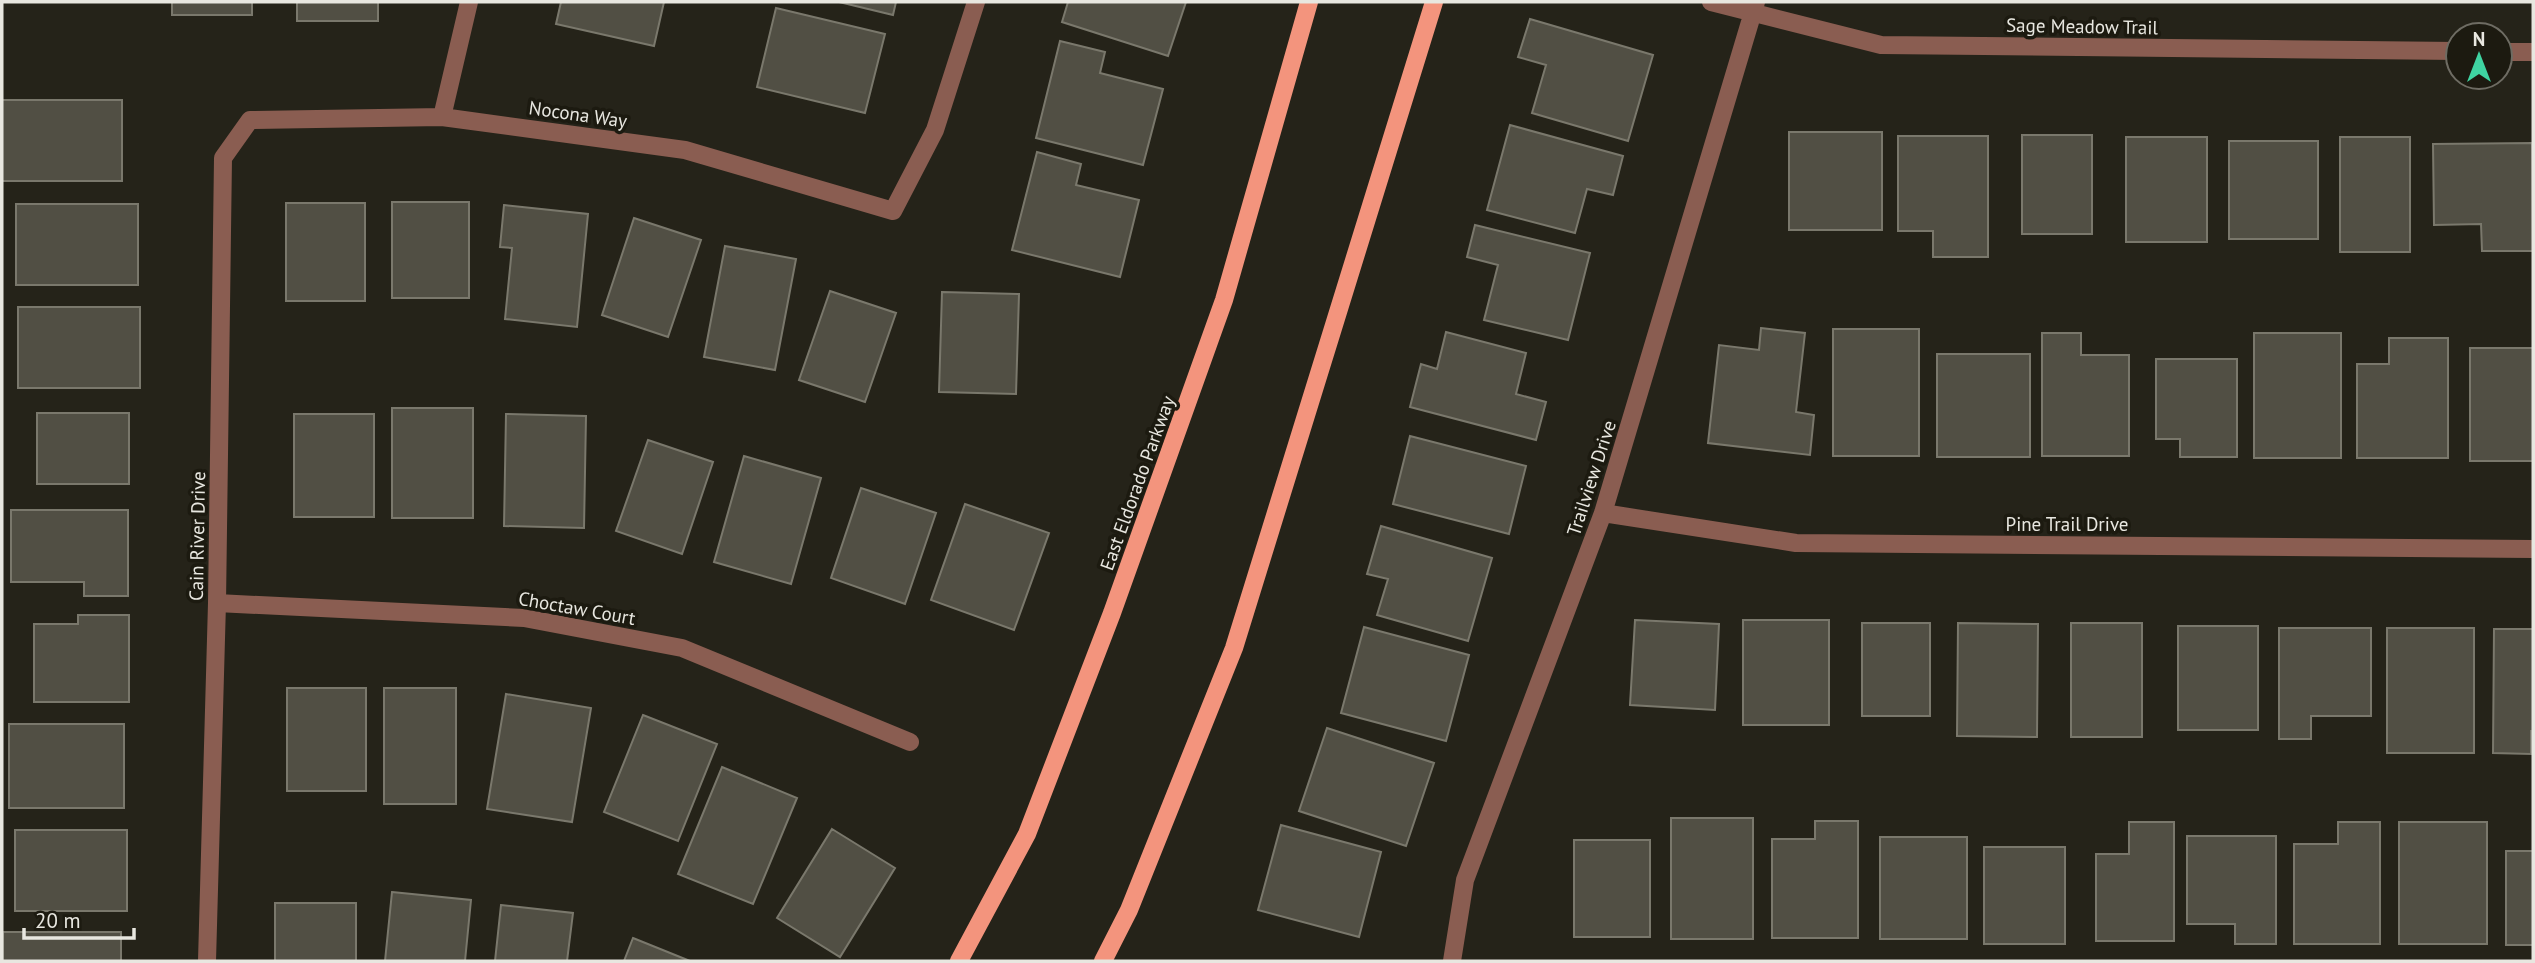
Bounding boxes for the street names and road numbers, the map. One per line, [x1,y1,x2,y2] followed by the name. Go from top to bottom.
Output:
[2006,13,2159,39] street label: Sage Meadow Trail
[527,95,629,133] street label: Nocona Way
[1094,392,1180,573] street label: East Eldorado Parkway
[1561,417,1621,539] street label: Trailview Drive
[184,471,210,601] street label: Cain River Drive
[2006,512,2128,536] street label: Pine Trail Drive
[517,586,638,630] street label: Choctaw Court

